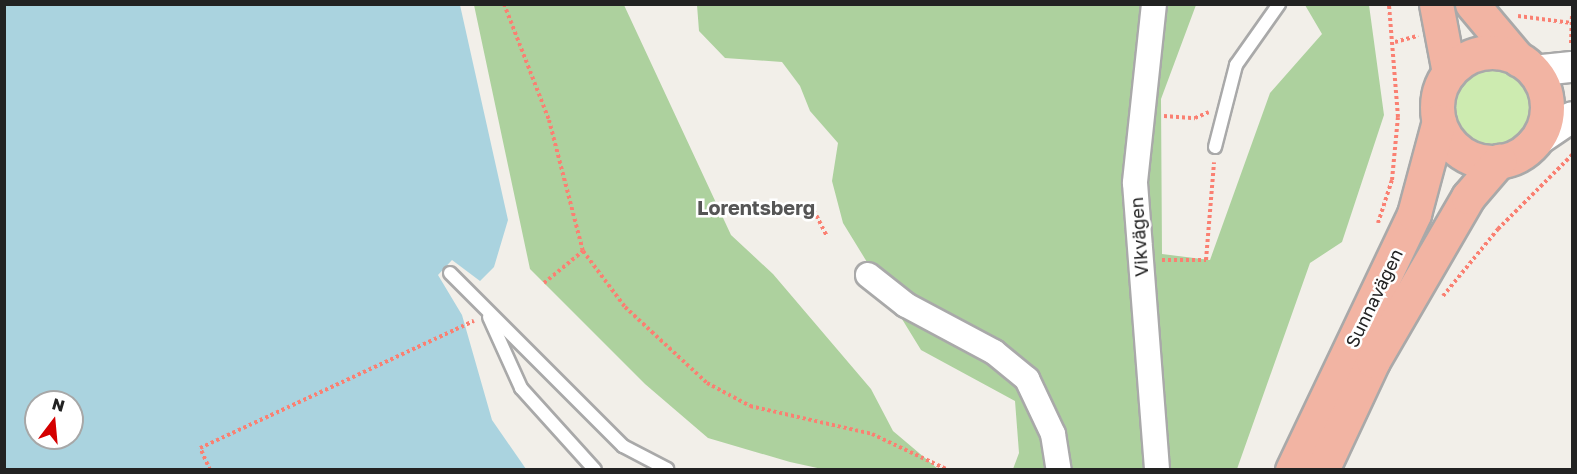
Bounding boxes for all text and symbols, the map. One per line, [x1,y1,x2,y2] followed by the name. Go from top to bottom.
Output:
[697,195,815,219] district label: Lorentsberg
[1125,196,1153,278] street label: Vikvägen
[1341,245,1407,351] street label: Sunnavägen
[24,390,84,450] north arrow
[50,393,67,416] text: N

